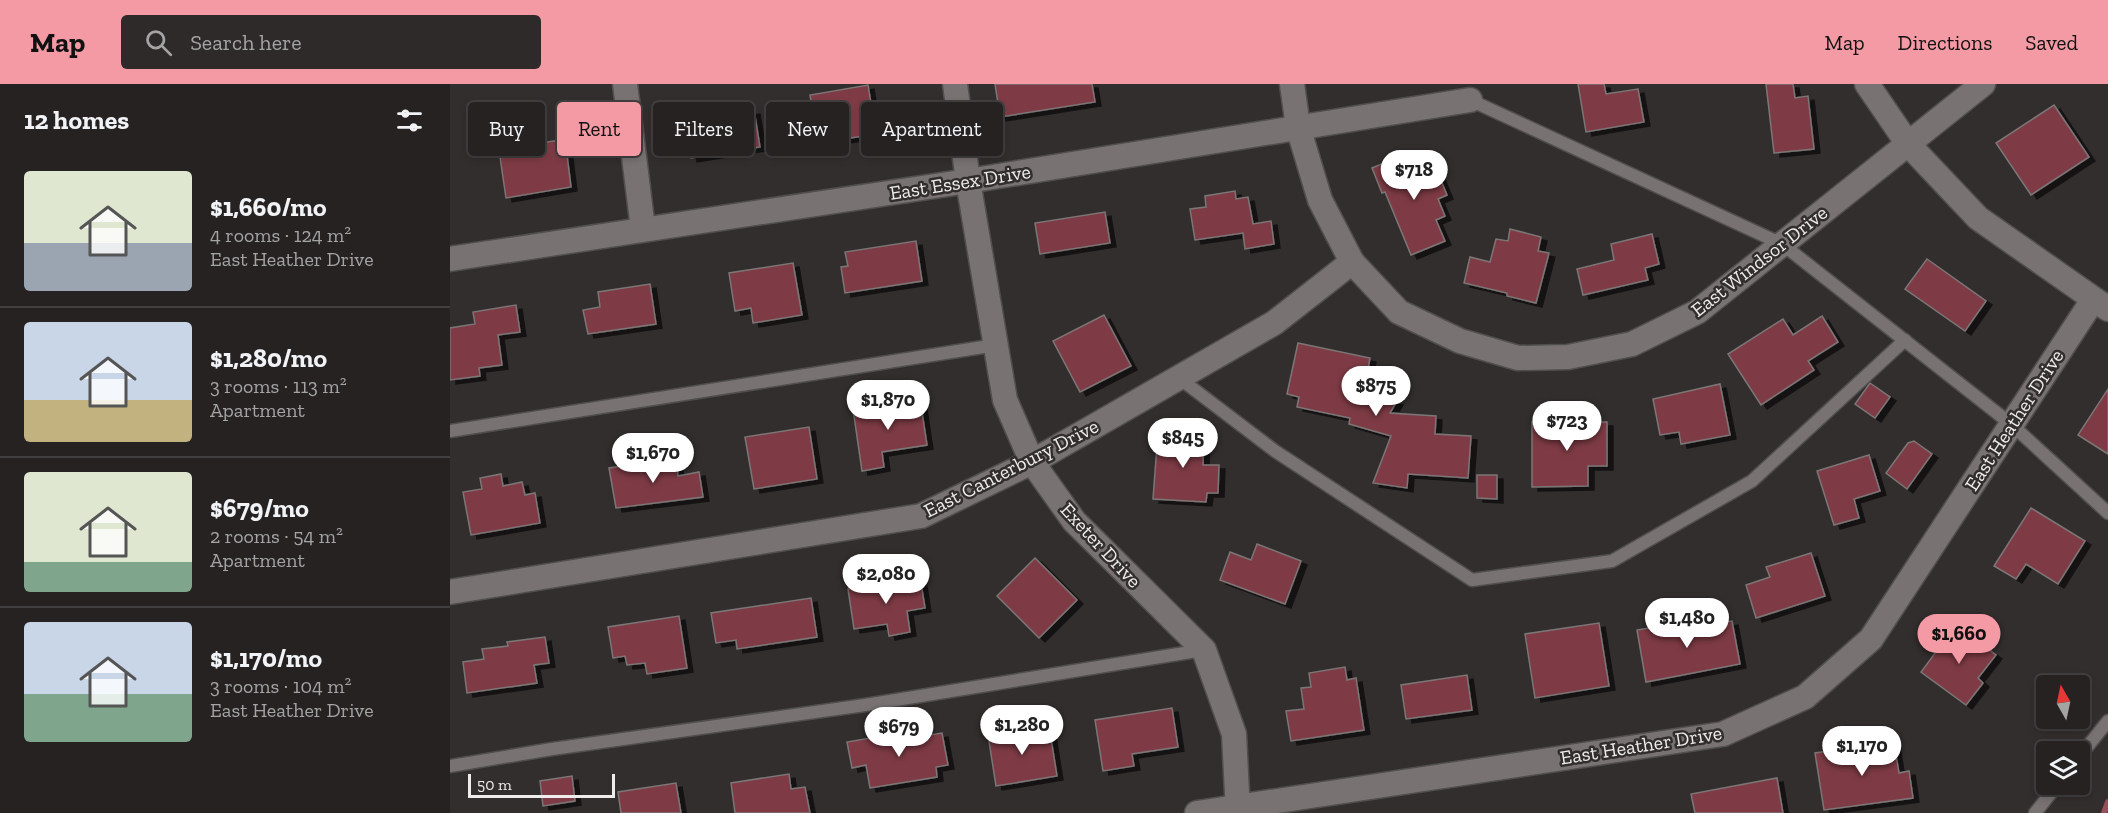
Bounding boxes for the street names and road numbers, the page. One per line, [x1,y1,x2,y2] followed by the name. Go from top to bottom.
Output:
[888,159,1032,205] street label: East Essex Drive
[1686,200,1832,322] street label: East Windsor Drive
[1959,345,2069,495] street label: East Heather Drive
[920,413,1102,523] street label: East Canterbury Drive
[1056,497,1146,593] street label: Exeter Drive
[1558,720,1724,770] street label: East Heather Drive

